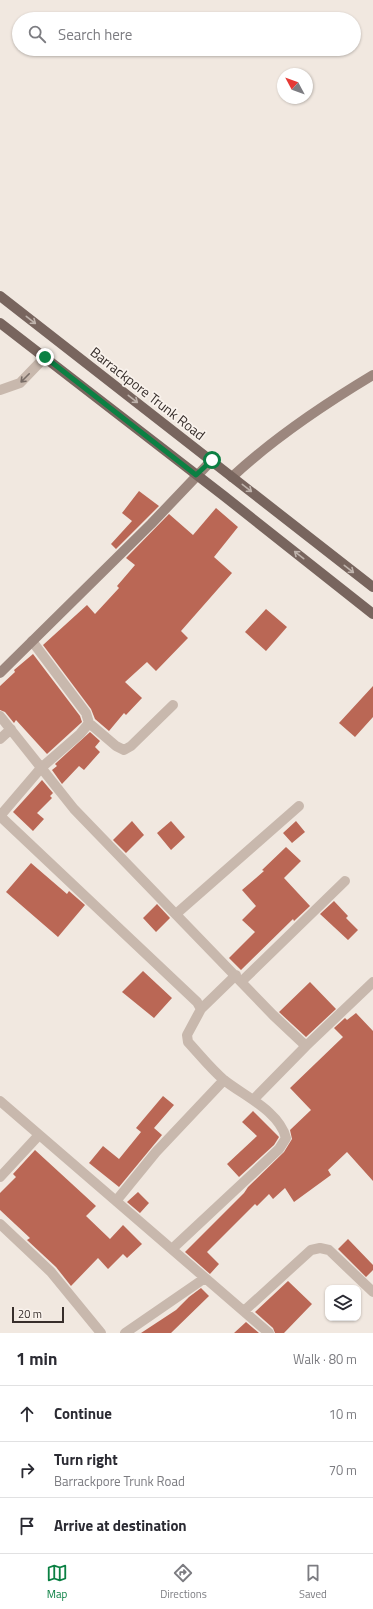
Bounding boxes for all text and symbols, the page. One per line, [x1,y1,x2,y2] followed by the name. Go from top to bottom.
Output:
[12,12,361,56] search box
[26,23,48,45] icon: search
[58,23,132,46] text: Search here
[277,68,313,104] north arrow
[25,315,36,324] one-way arrow
[86,341,210,445] street label: Barrackpore Trunk Road
[36,348,54,366] route end
[20,373,30,383] one-way arrow
[128,395,139,404] one-way arrow
[203,451,221,469] route start
[241,484,252,493] one-way arrow
[293,551,304,559] one-way arrow
[344,564,355,573] one-way arrow
[325,1285,361,1321] map controls
[325,1285,361,1321] button: layers
[12,1305,64,1324] scale bar
[18,1306,42,1322] text: 20 m
[16,1346,57,1372] text: 1 min
[293,1349,357,1369] text: Walk · 80 m
[54,1402,112,1425] text: Continue
[16,1403,38,1425] icon: ahead
[329,1404,357,1424] text: 10 m
[54,1448,118,1471] text: Turn right
[16,1459,38,1481] icon: right
[329,1460,357,1480] text: 70 m
[54,1471,185,1491] text: Barrackpore Trunk Road
[54,1514,187,1537] text: Arrive at destination
[16,1515,38,1537] icon: arrive
[46,1562,68,1602] tab: Map
[160,1562,207,1602] tab: Directions
[299,1562,327,1602] tab: Saved

